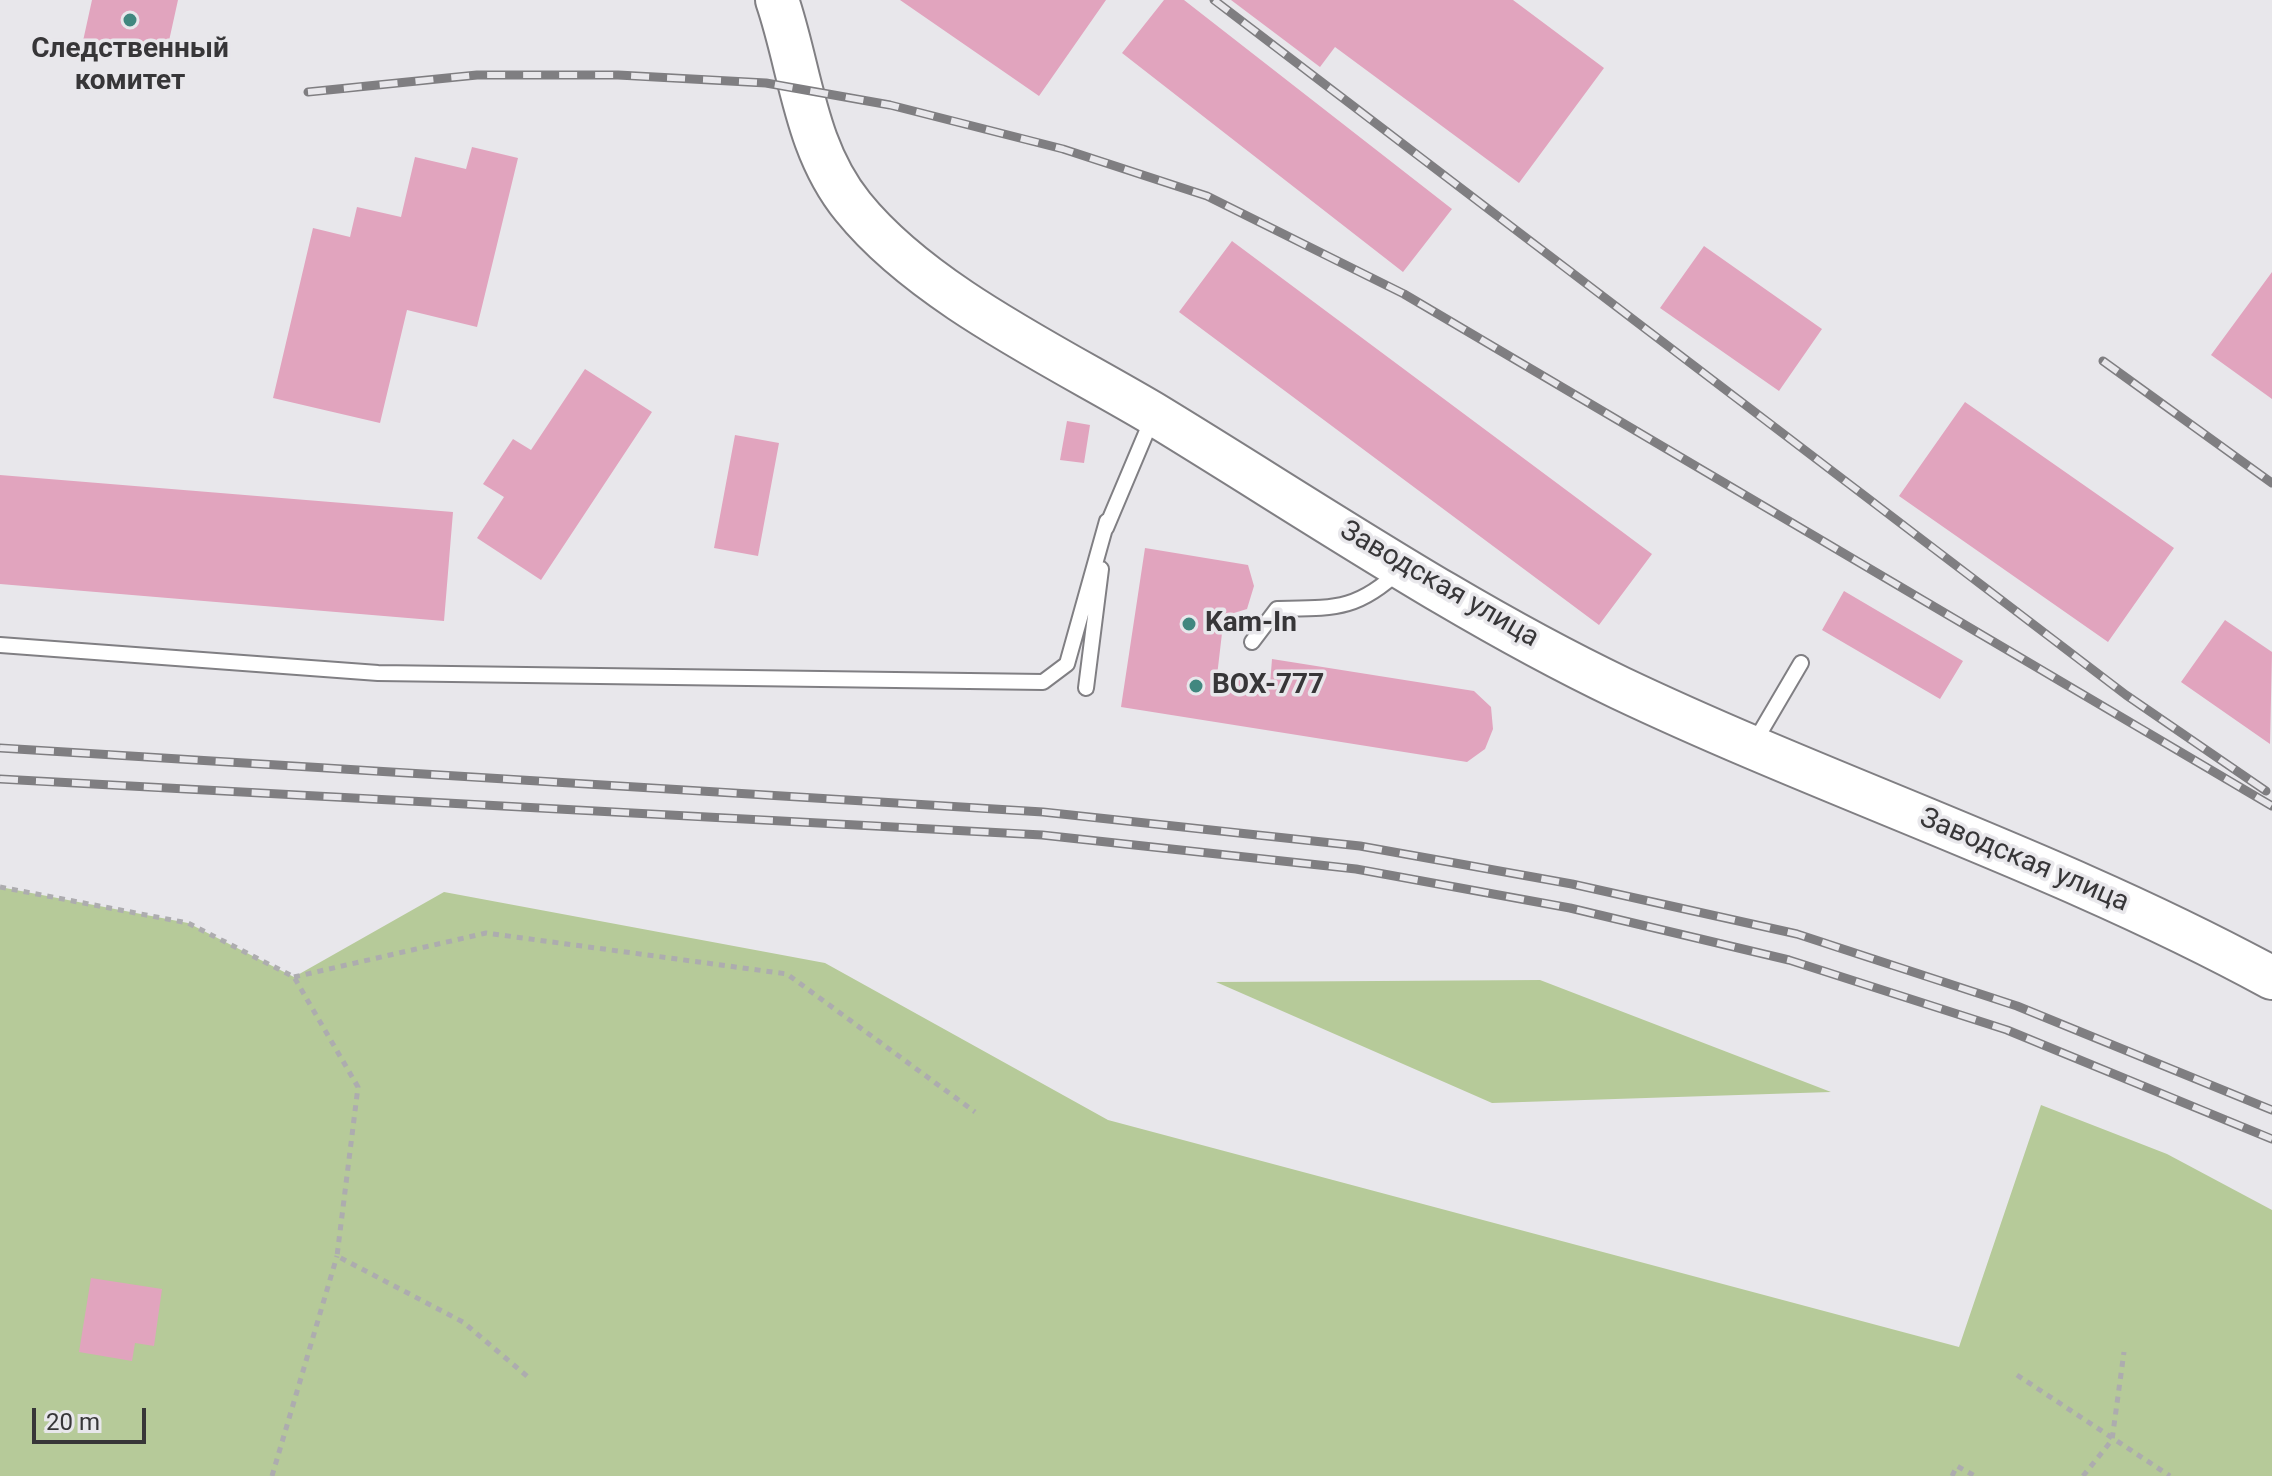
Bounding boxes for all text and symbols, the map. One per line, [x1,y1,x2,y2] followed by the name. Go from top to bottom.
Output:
[121,11,139,29] marker: Следственный комитет
[31,33,229,99] place label: Следственный комитет
[1334,514,1544,656] street label: Заводская улица
[1205,607,1297,641] place label: Kam-In
[1180,615,1198,633] marker: Kam-In
[1212,669,1324,703] place label: ВОХ-777
[1187,677,1205,695] marker: ВОХ-777
[1914,802,2134,920] street label: Заводская улица
[36,1392,150,1442] scale bar
[46,1408,100,1436] text: 20 m

